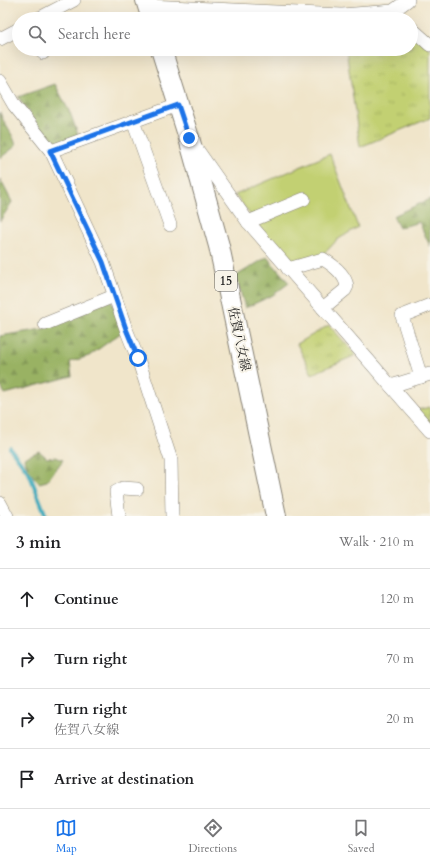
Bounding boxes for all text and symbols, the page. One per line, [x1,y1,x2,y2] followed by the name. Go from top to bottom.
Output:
[12,12,418,56] search box
[26,23,48,45] icon: search
[58,24,131,44] text: Search here
[180,129,198,147] route end
[215,271,237,291] road number: 15
[223,305,255,373] street label: 佐賀八女線
[129,349,147,367] route start
[16,531,61,554] text: 3 min
[339,533,414,551] text: Walk · 210 m
[16,588,38,610] icon: ahead
[54,589,119,609] text: Continue
[380,590,414,608] text: 120 m
[16,648,38,670] icon: right
[54,649,127,669] text: Turn right
[386,650,414,668] text: 70 m
[54,699,127,719] text: Turn right
[16,708,38,730] icon: right
[386,710,414,728] text: 20 m
[54,721,119,739] text: 佐賀八女線
[16,768,38,790] icon: arrive
[54,769,194,789] text: Arrive at destination
[55,817,77,856] tab: Map
[188,817,237,856] tab: Directions
[348,817,375,856] tab: Saved

